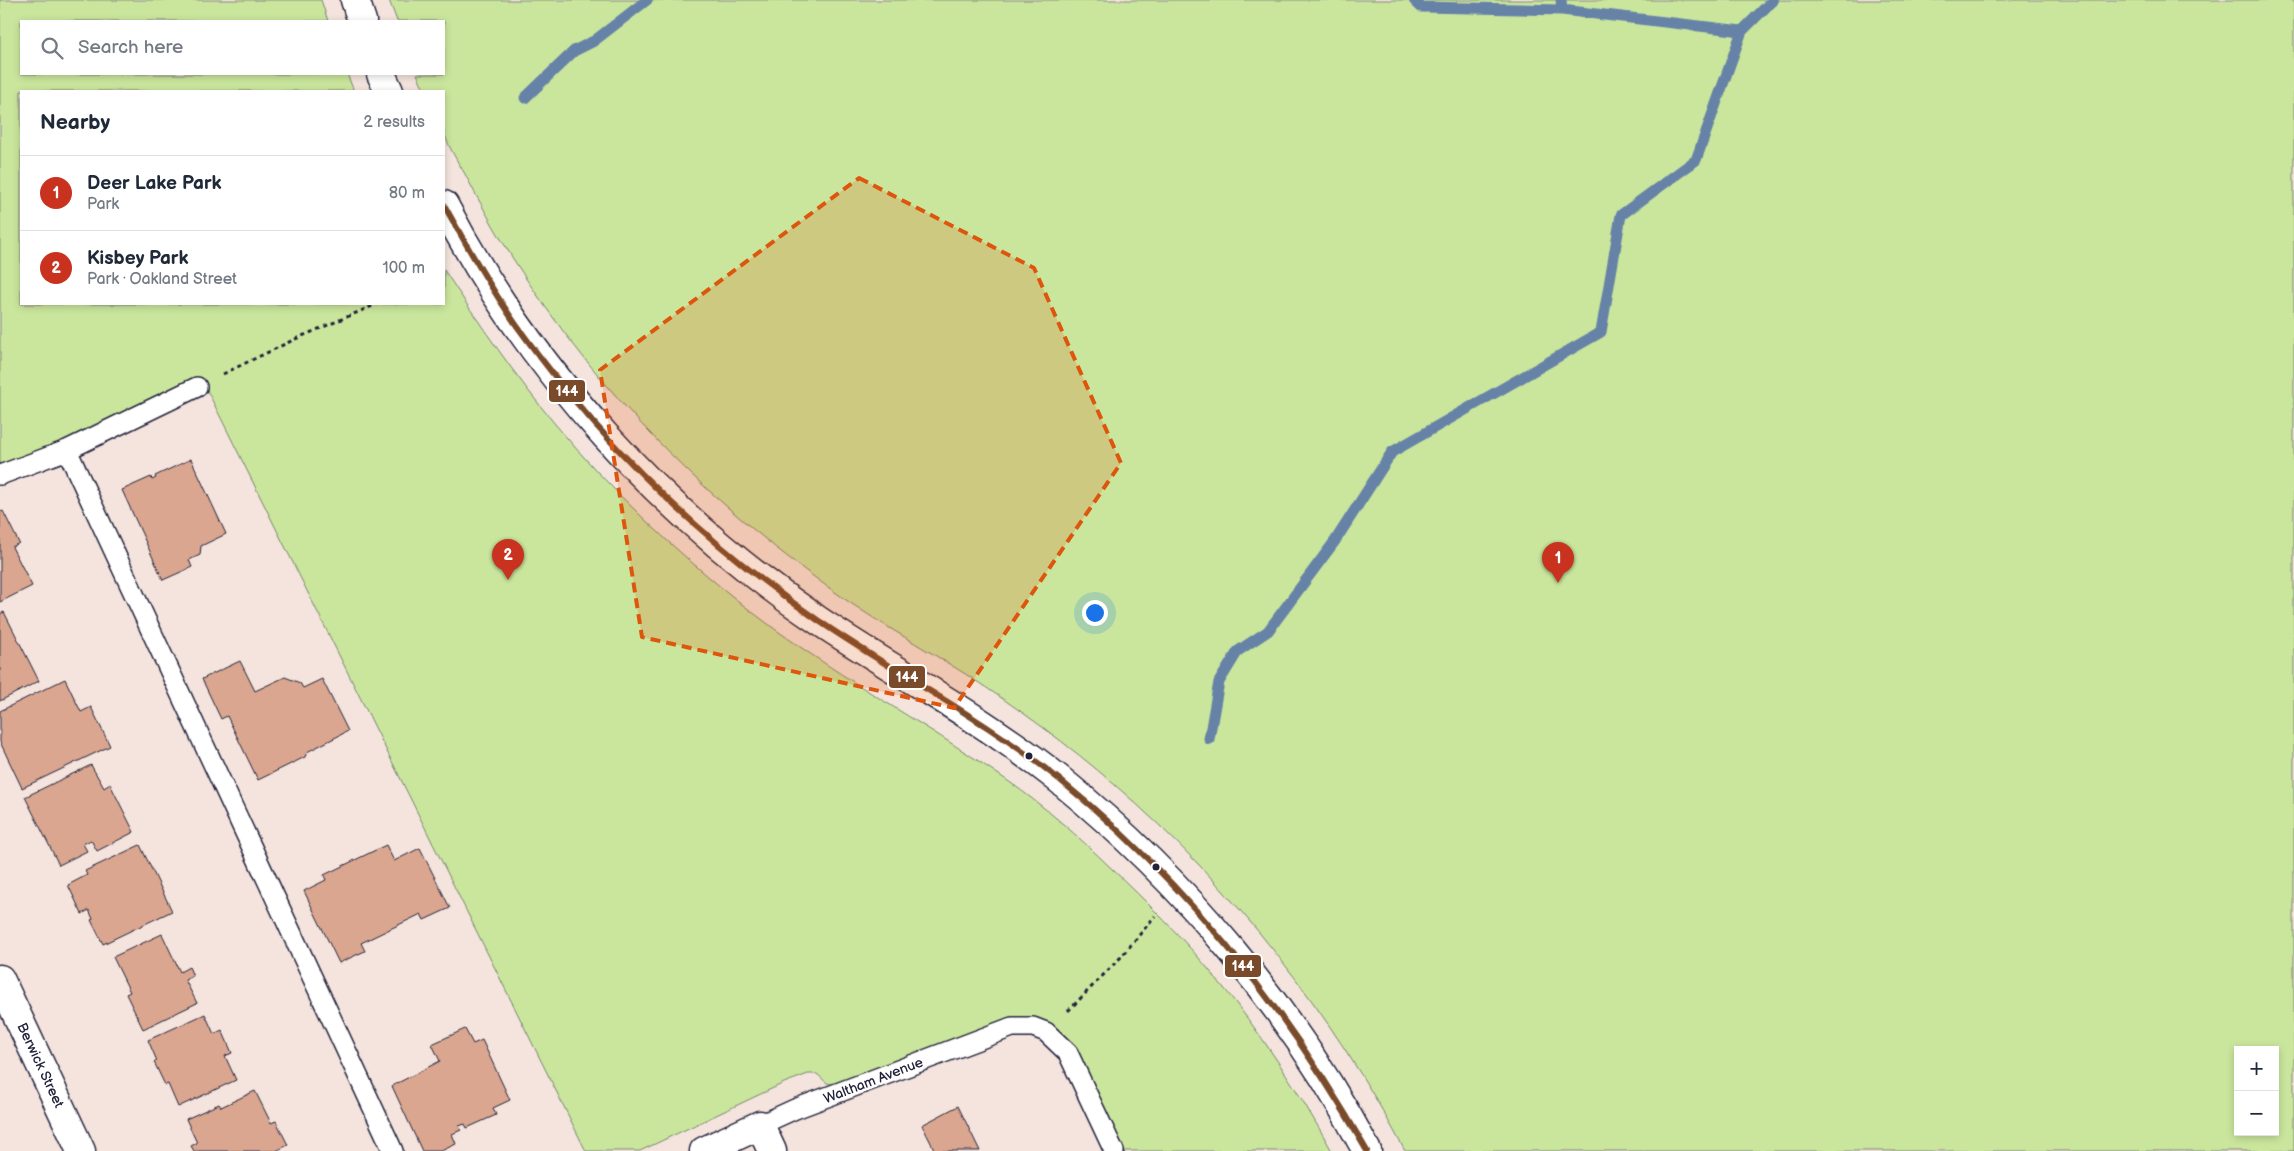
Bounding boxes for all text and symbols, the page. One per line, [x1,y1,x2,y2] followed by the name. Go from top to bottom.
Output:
[20,20,445,75] search box
[38,34,66,62] icon: search
[78,36,183,59] text: Search here
[40,110,110,135] text: Nearby
[363,113,425,132] text: 2 results
[87,172,221,195] text: Deer Lake Park
[53,184,59,203] text: 1
[389,184,425,203] text: 80 m
[87,195,119,214] text: Park
[87,247,188,270] text: Kisbey Park
[51,259,61,278] text: 2
[382,259,425,278] text: 100 m
[87,270,237,289] text: Park · Oakland Street
[548,379,586,403] line badge: 144
[556,383,579,400] text: 144
[492,539,524,580] pin: 2
[1542,542,1574,583] pin: 1
[1082,600,1108,626] your location
[888,665,926,689] line badge: 144
[896,669,919,686] text: 144
[1024,751,1034,761] unlabelled marker
[1151,862,1161,872] unlabelled marker
[1224,954,1262,978] line badge: 144
[1232,958,1255,975] text: 144
[13,1020,68,1111] street label: Berwick Street
[2234,1046,2279,1136] map controls
[2234,1046,2279,1091] button: +
[821,1054,925,1107] street label: Waltham Avenue
[2234,1091,2279,1136] button: −

